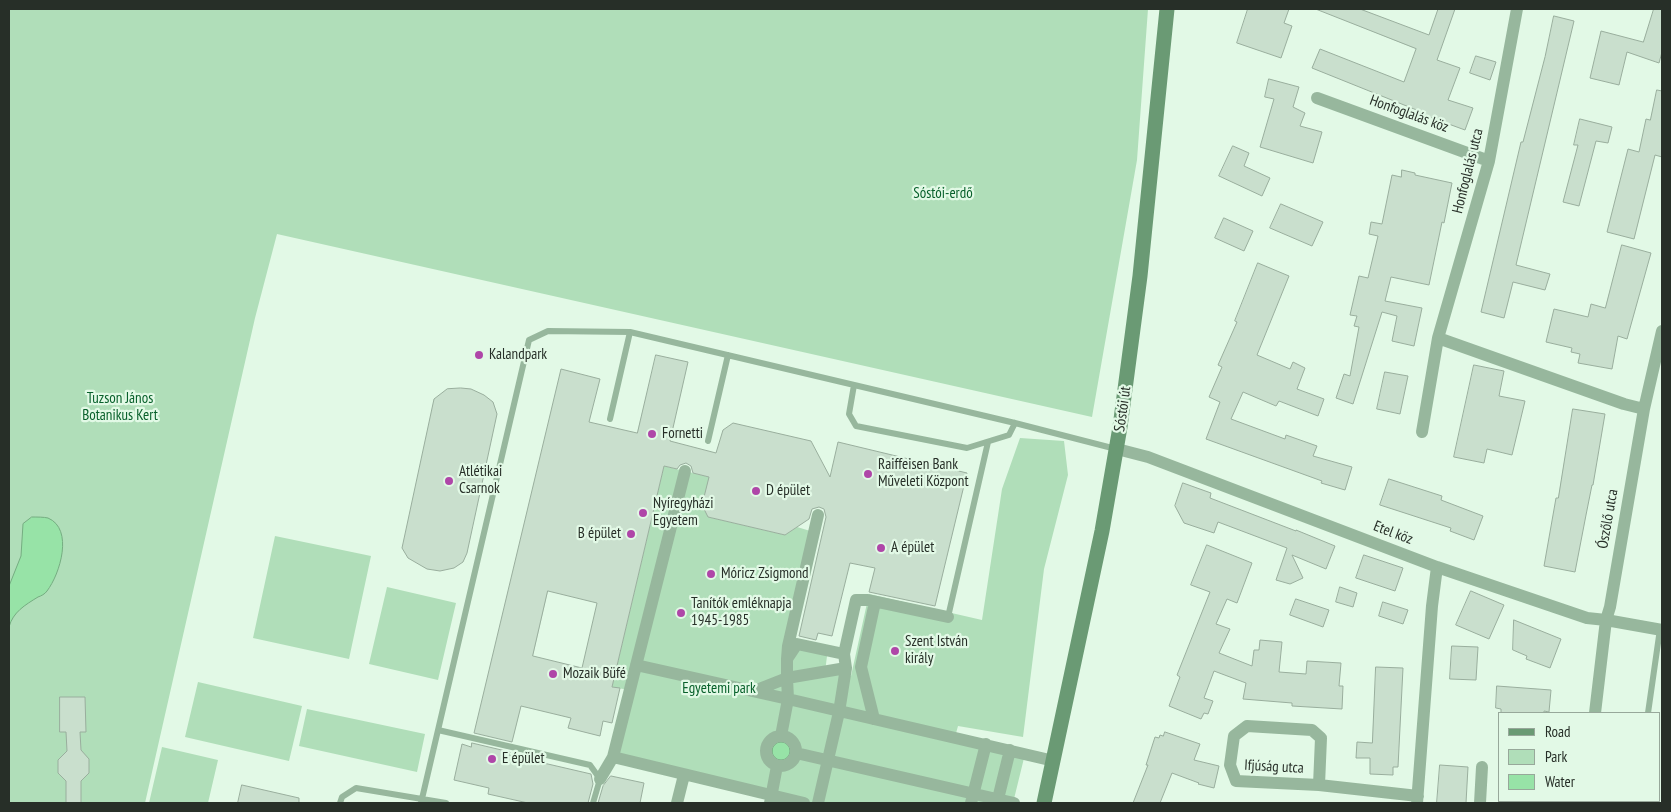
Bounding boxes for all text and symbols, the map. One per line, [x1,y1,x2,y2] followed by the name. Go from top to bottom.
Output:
[1367,91,1451,137] street label: Honfoglalás köz
[1449,127,1487,215] street label: Honfoglalás utca
[913,185,973,203] park label: Sóstói-erdő
[489,346,547,364] place label: Kalandpark
[473,349,485,361] marker: Kalandpark
[1111,385,1135,433] street label: Sóstói út
[82,390,158,425] park label: Tuzson János Botanikus Kert
[662,425,703,443] place label: Fornetti
[646,428,658,440] marker: Fornetti
[878,456,969,491] place label: Raiffeisen Bank Műveleti Központ
[459,463,502,498] place label: Atlétikai Csarnok
[862,468,874,480] marker: Raiffeisen Bank Műveleti Központ
[443,475,455,487] marker: Atlétikai Csarnok
[766,482,810,500] place label: D épület
[750,485,762,497] marker: D épület
[1594,488,1622,550] street label: Ószőlő utca
[653,495,714,530] place label: Nyíregyházi Egyetem
[637,507,649,519] marker: Nyíregyházi Egyetem
[1371,517,1415,549] street label: Etel köz
[578,525,621,543] place label: B épület
[625,528,637,540] marker: B épület
[891,539,934,557] place label: A épület
[875,542,887,554] marker: A épület
[721,565,809,583] place label: Móricz Zsigmond
[705,568,717,580] marker: Móricz Zsigmond
[691,595,792,630] place label: Tanítók emléknapja 1945-1985
[675,607,687,619] marker: Tanítók emléknapja 1945-1985
[905,633,968,668] place label: Szent István király
[889,645,901,657] marker: Szent István király
[563,665,626,683] place label: Mozaik Büfé
[547,668,559,680] marker: Mozaik Büfé
[682,680,756,698] park label: Egyetemi park
[1498,712,1661,802] legend
[1545,722,1571,741] text: Road
[1545,747,1567,766] text: Park
[502,750,545,768] place label: E épület
[486,753,498,765] marker: E épület
[1244,756,1304,778] street label: Ifjúság utca
[1545,772,1575,791] text: Water

